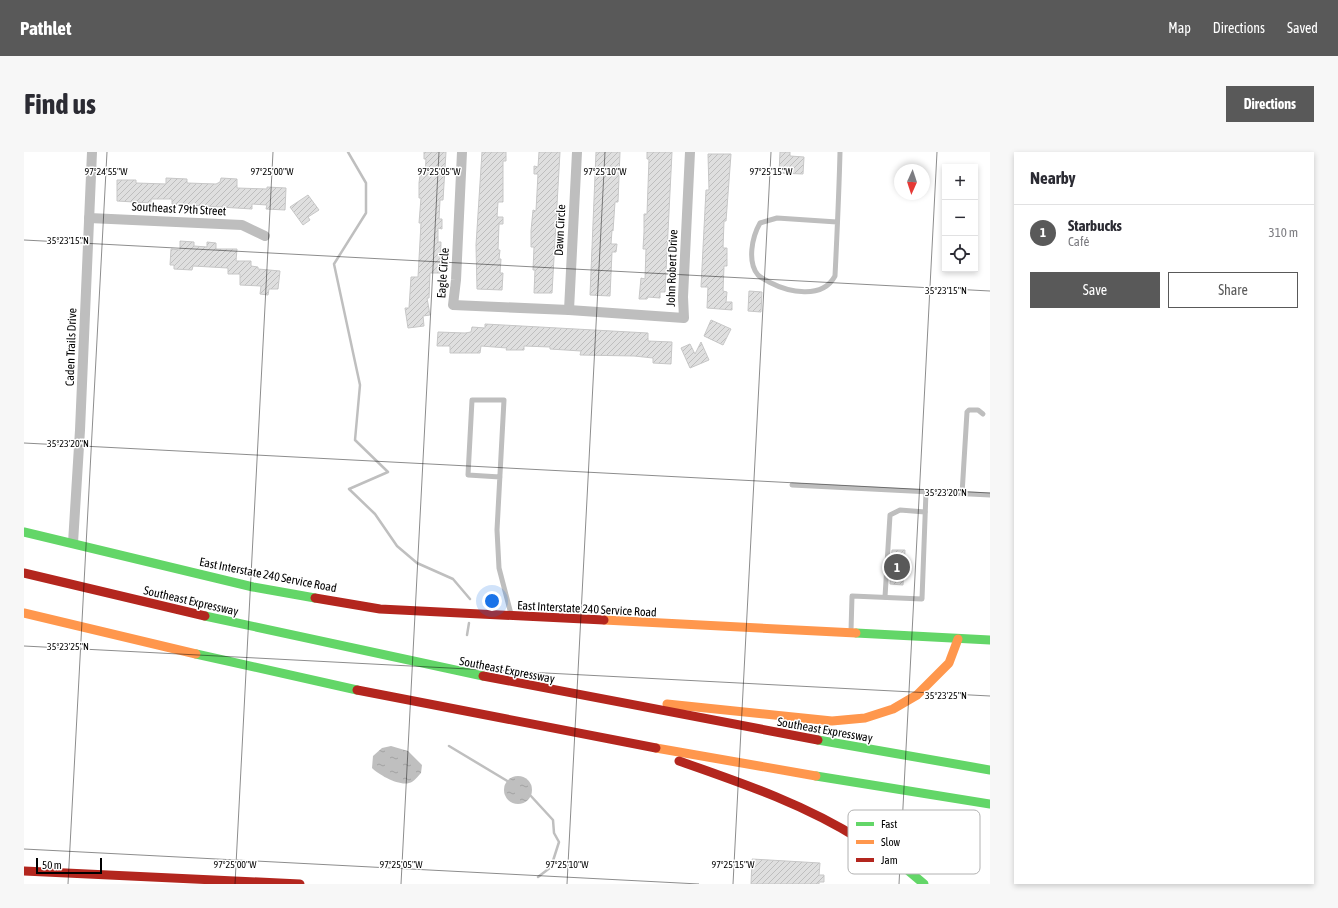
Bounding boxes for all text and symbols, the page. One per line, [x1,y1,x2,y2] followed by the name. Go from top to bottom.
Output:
[20,17,71,39] text: Pathlet
[1168,20,1191,36] text: Map
[1213,20,1265,36] text: Directions
[1287,20,1318,36] text: Saved
[1226,86,1314,122] button: Directions
[24,88,96,120] text: Find us
[894,164,930,200] north arrow
[942,164,978,272] map controls
[942,164,978,200] button: +
[84,166,128,177] text: 97°24'55"W
[250,166,294,177] text: 97°25'00"W
[417,166,461,177] text: 97°25'05"W
[583,166,627,177] text: 97°25'10"W
[749,166,793,177] text: 97°25'15"W
[1030,168,1076,188] text: Nearby
[131,200,227,218] street label: Southeast 79th Street
[942,200,978,236] button: −
[552,204,568,256] street label: Dawn Circle
[1068,217,1122,234] text: Starbucks
[1040,225,1046,240] text: 1
[1269,225,1298,240] text: 310 m
[664,229,680,307] street label: John Robert Drive
[1068,234,1089,249] text: Café
[47,235,89,246] text: 35°23'15"N
[942,236,978,272] button: locate
[434,247,452,299] street label: Eagle Circle
[1030,272,1160,308] button: Save
[1168,272,1298,308] button: Share
[925,285,967,296] text: 35°23'15"N
[63,308,79,386] street label: Caden Trails Drive
[47,438,89,449] text: 35°23'20"N
[925,487,967,498] text: 35°23'20"N
[884,552,910,582] pin: 1
[198,555,338,595] street label: East Interstate 240 Service Road
[142,583,240,619] street label: Southeast Expressway
[482,591,502,611] your location
[517,598,657,620] street label: East Interstate 240 Service Road
[47,641,89,652] text: 35°23'25"N
[458,654,556,686] street label: Southeast Expressway
[925,690,967,701] text: 35°23'25"N
[776,715,874,745] street label: Southeast Expressway
[848,810,980,874] legend
[881,818,897,830] text: Fast
[881,836,900,848] text: Slow
[881,854,898,866] text: Jam
[36,856,102,875] scale bar
[42,859,62,871] text: 50 m
[213,859,257,870] text: 97°25'00"W
[379,859,423,870] text: 97°25'05"W
[545,859,589,870] text: 97°25'10"W
[711,859,755,870] text: 97°25'15"W

